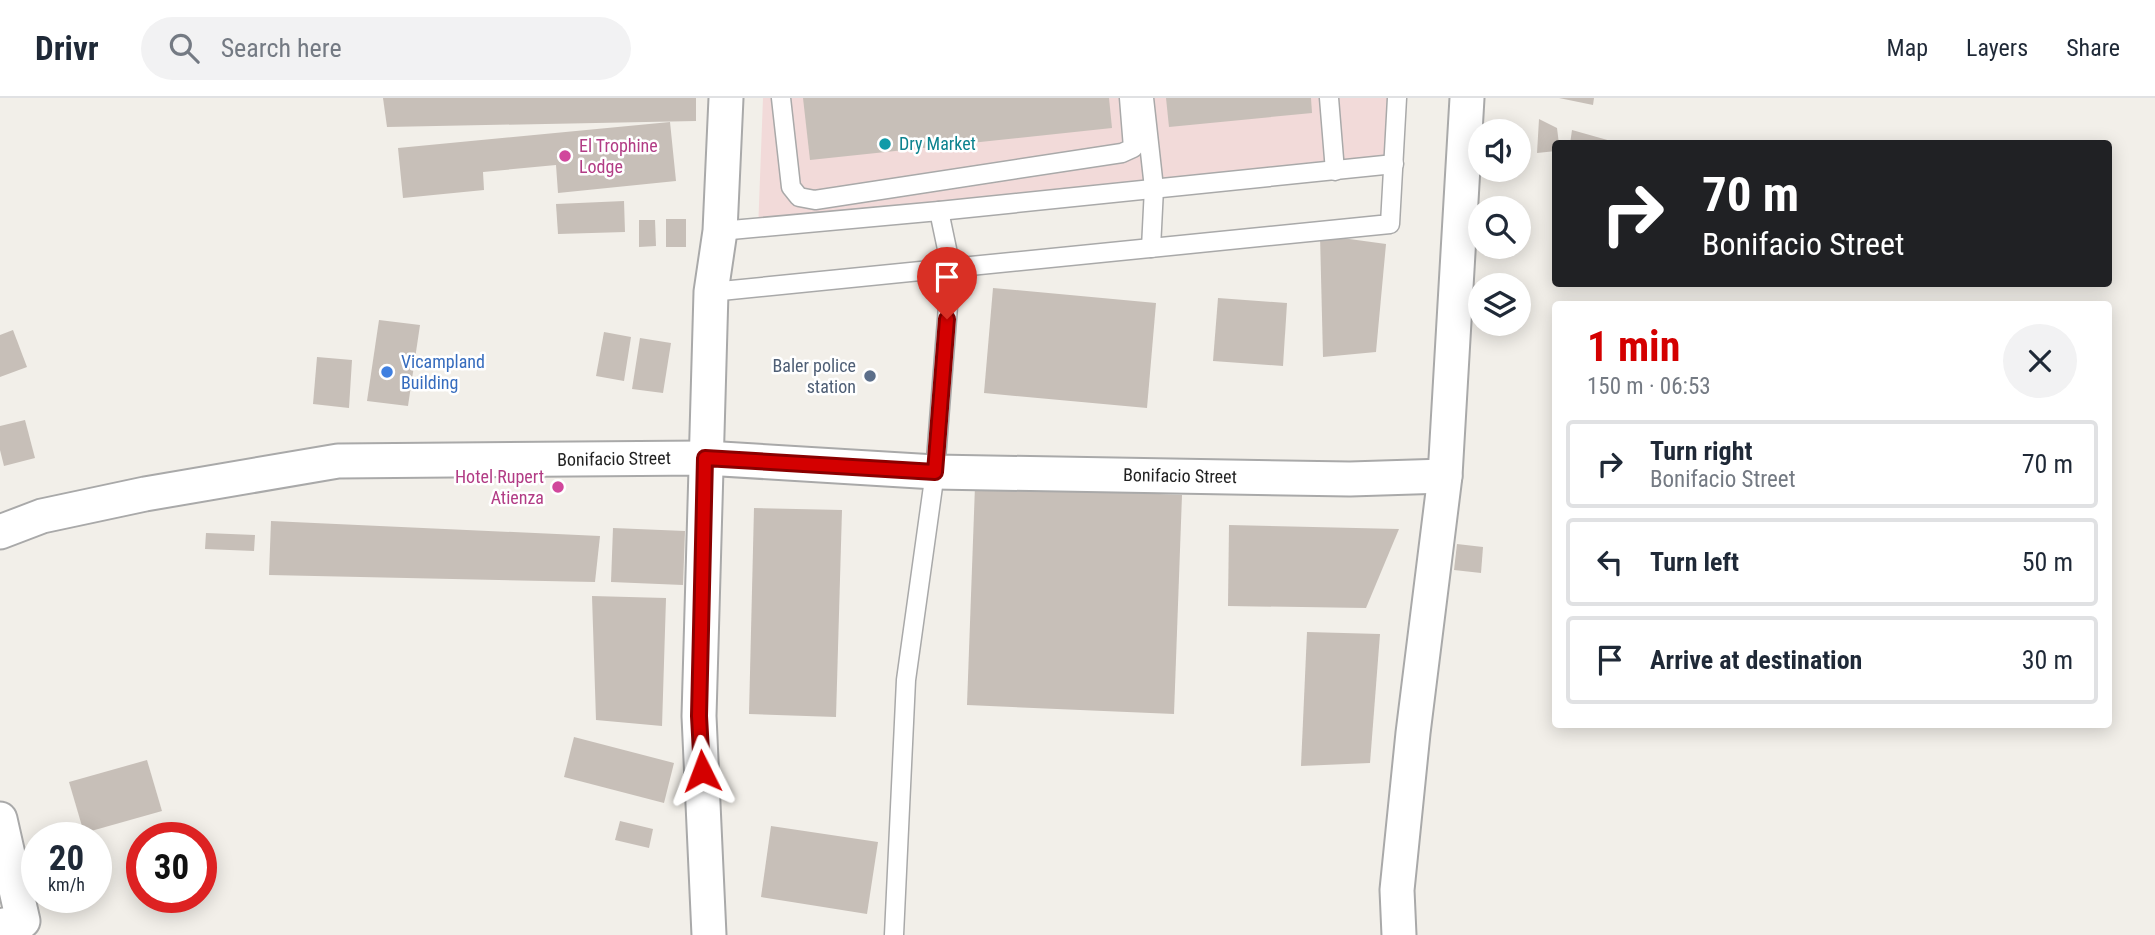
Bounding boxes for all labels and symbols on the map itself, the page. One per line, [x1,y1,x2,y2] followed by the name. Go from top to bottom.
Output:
[899,133,976,154] place label: Dry Market
[579,135,658,177] place label: El Trophine Lodge
[877,136,893,152] marker: Dry Market
[557,148,573,164] marker: El Trophine Lodge
[917,247,977,319] pin
[401,351,485,393] place label: Vicampland Building
[772,355,856,397] place label: Baler police station
[379,364,395,380] marker: Vicampland Building
[862,368,878,384] marker: Baler police station
[557,447,671,470] street label: Bonifacio Street
[1123,464,1237,487] street label: Bonifacio Street
[455,466,544,508] place label: Hotel Rupert Atienza
[550,479,566,495] marker: Hotel Rupert Atienza
[665,734,739,808] position arrow
[126,822,217,913] speed limit sign: 30

